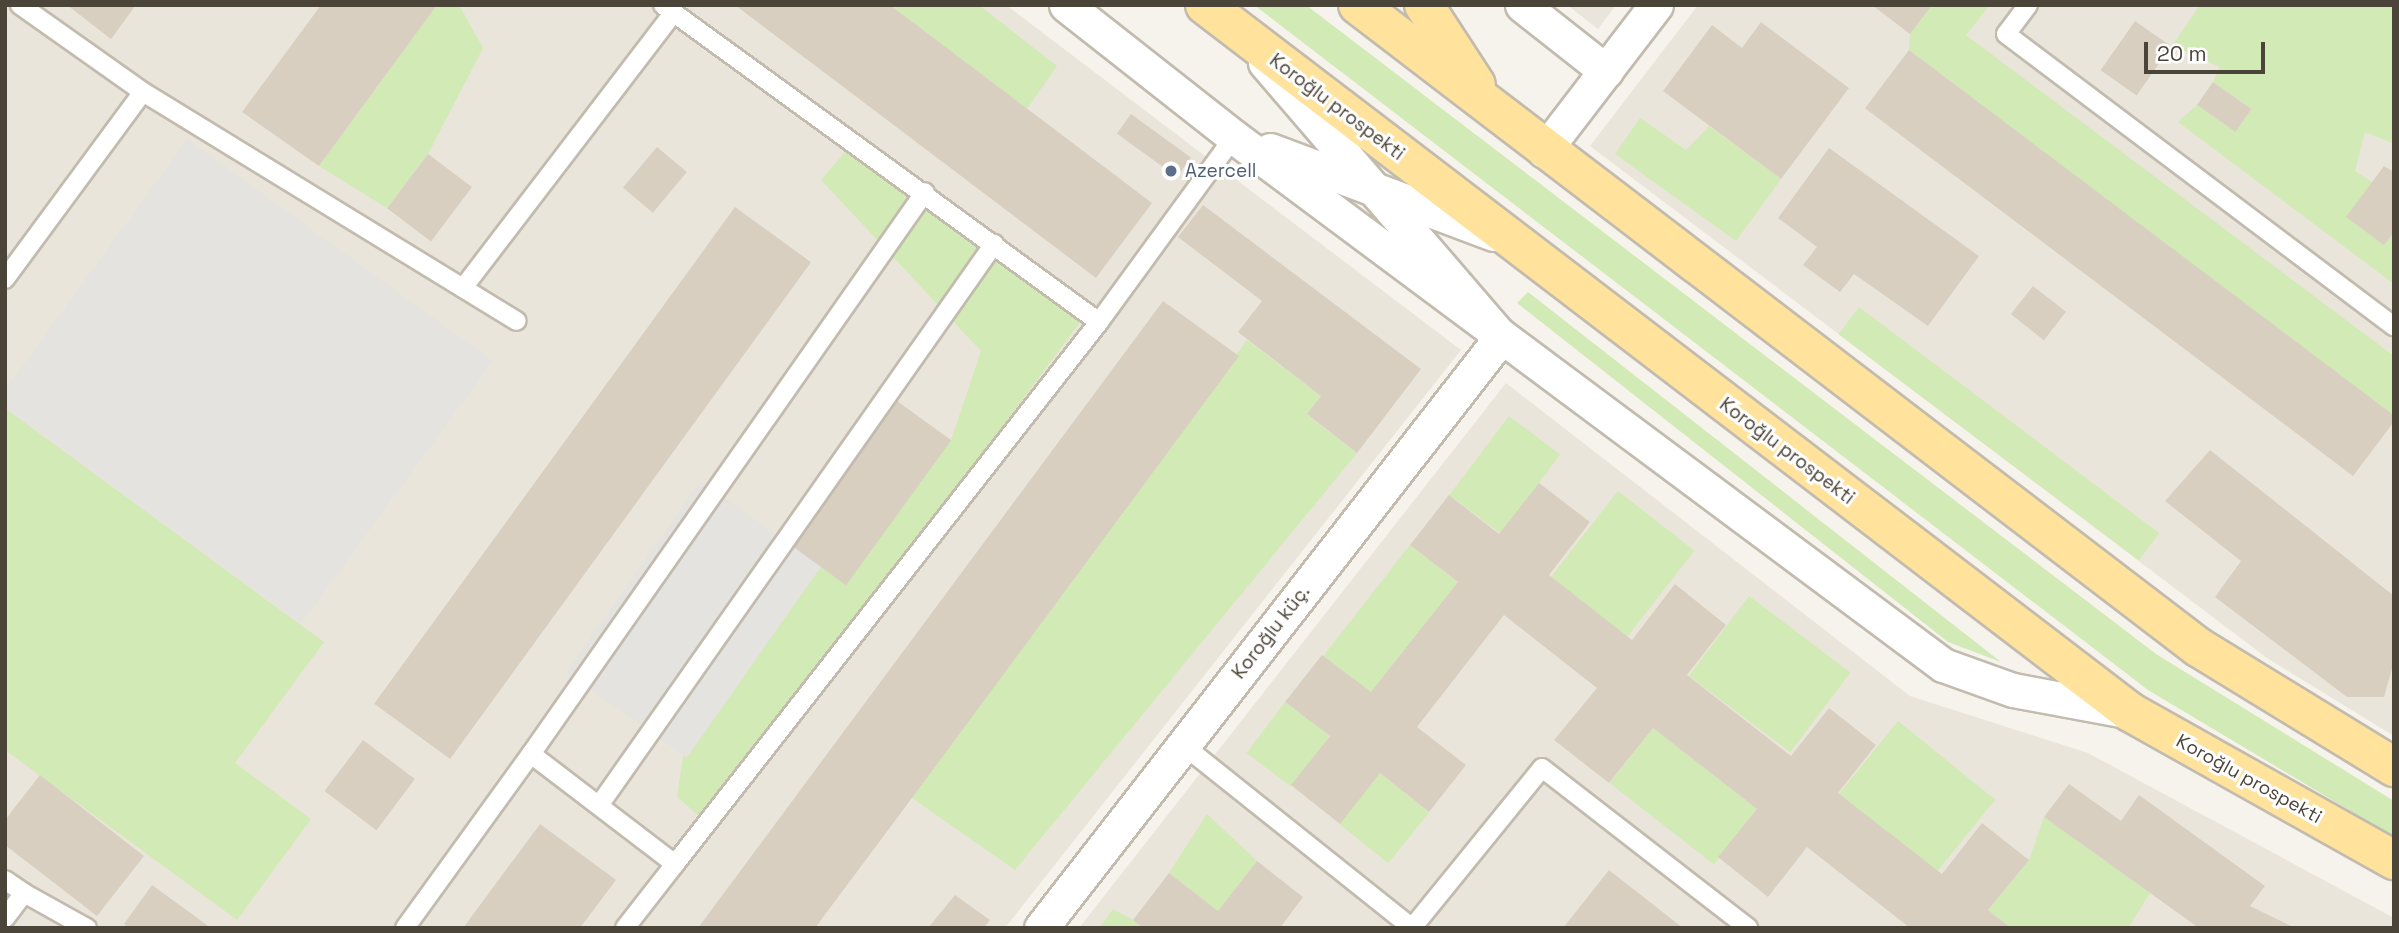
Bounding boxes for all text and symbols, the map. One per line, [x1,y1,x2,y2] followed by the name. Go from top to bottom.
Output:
[2147,28,2268,72] scale bar
[2157,40,2207,67] text: 20 m
[1265,49,1409,165] street label: Koroğlu prospekti
[1185,160,1256,182] place label: Azercell
[1163,163,1179,179] marker: Azercell
[1715,393,1859,509] street label: Koroğlu prospekti
[1227,581,1315,683] street label: Koroğlu küç.
[2172,730,2326,828] street label: Koroğlu prospekti

